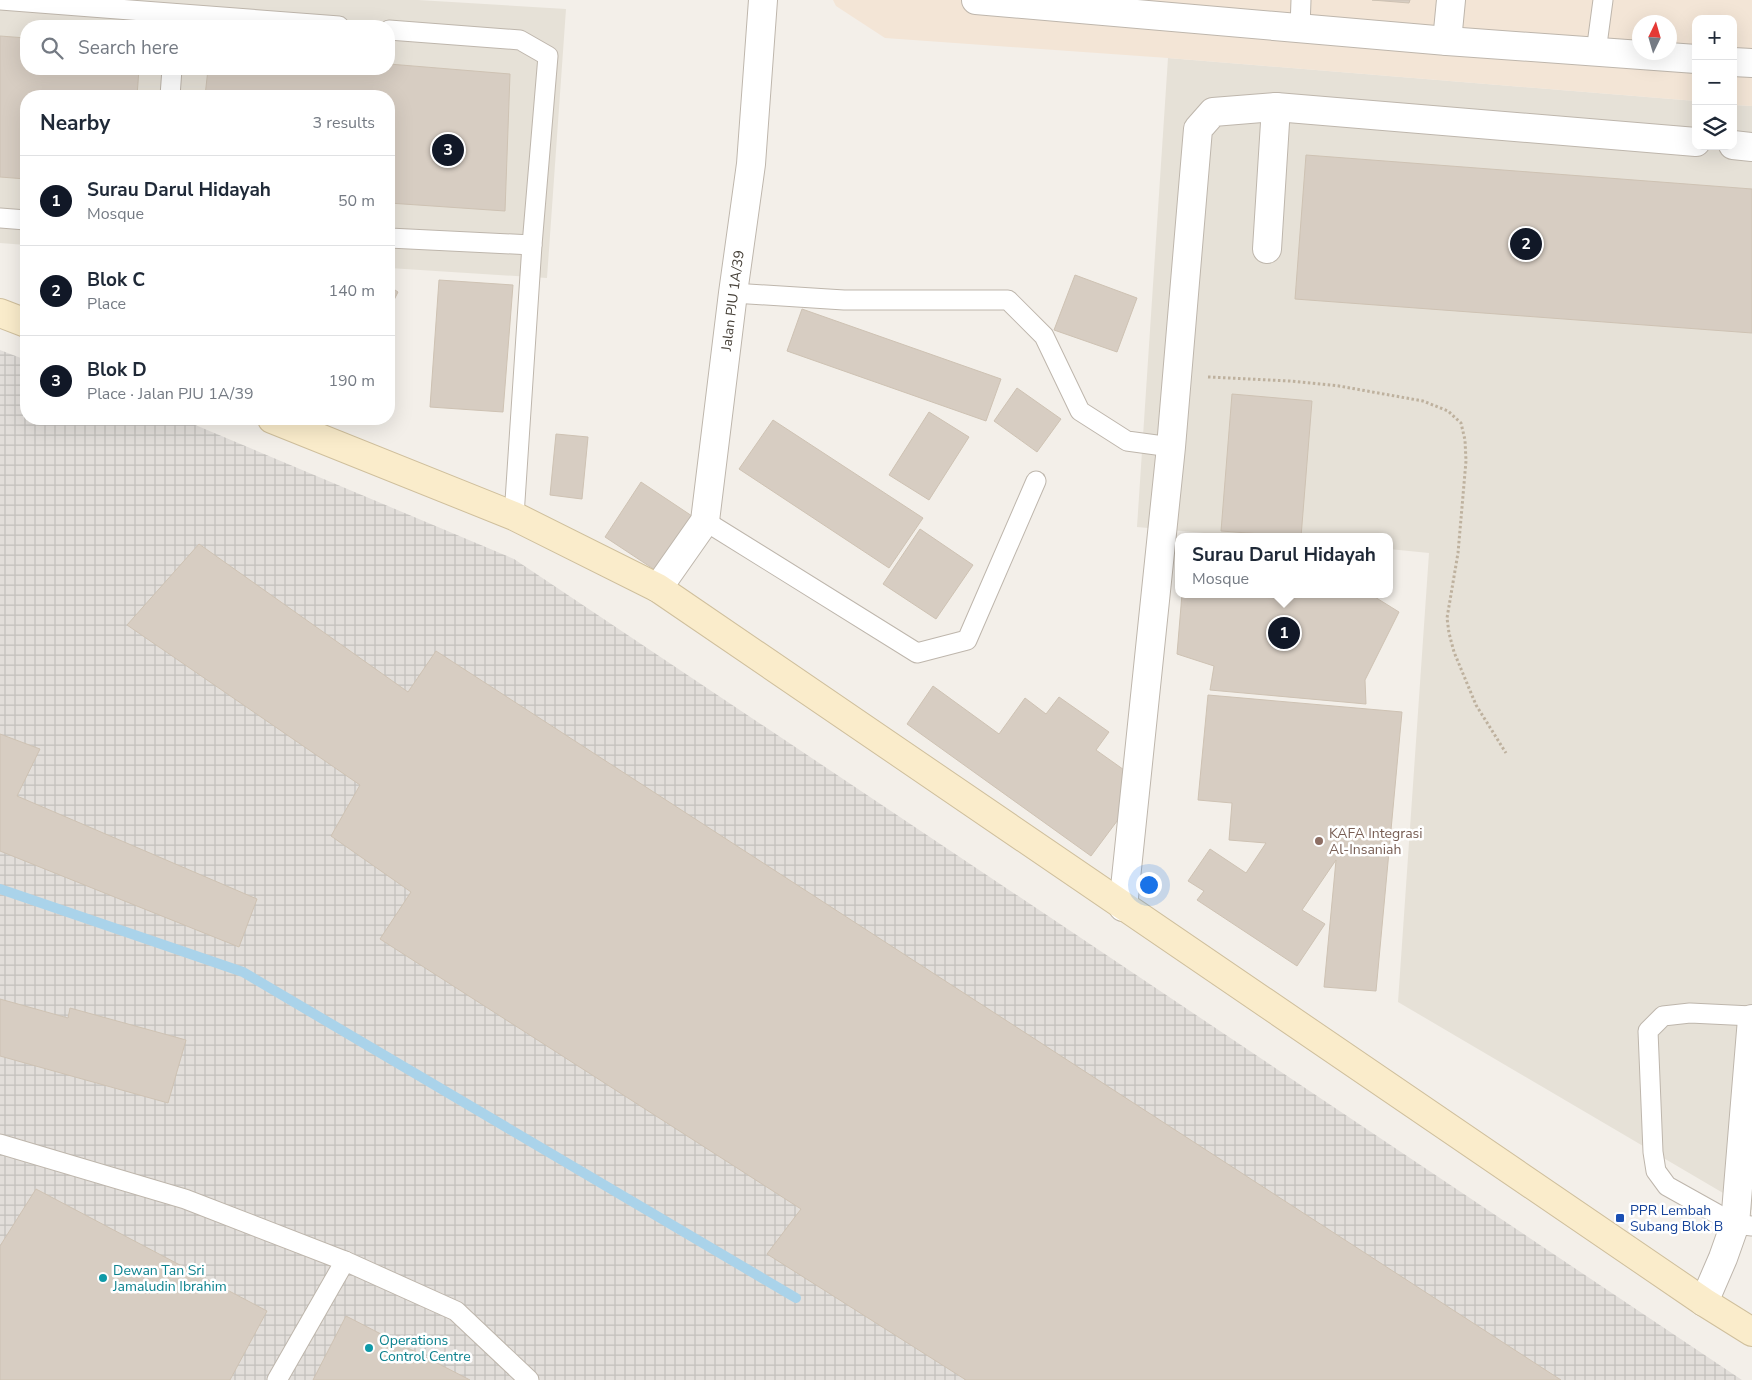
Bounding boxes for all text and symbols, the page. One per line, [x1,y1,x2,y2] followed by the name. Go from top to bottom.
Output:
[1632,15,1677,60] north arrow
[1692,15,1737,150] map controls
[1692,15,1737,60] button: +
[20,20,395,75] search box
[38,34,66,62] icon: search
[78,35,179,61] text: Search here
[1692,60,1737,105] button: −
[1692,105,1737,150] button: layers
[40,109,110,137] text: Nearby
[313,112,375,134] text: 3 results
[432,131,464,169] pin: 3
[87,177,271,203] text: Surau Darul Hidayah
[51,190,61,212] text: 1
[338,190,375,212] text: 50 m
[87,203,144,225] text: Mosque
[1510,225,1542,263] pin: 2
[716,249,748,353] street label: Jalan PJU 1A/39
[87,267,145,293] text: Blok C
[51,280,61,302] text: 2
[328,280,375,302] text: 140 m
[87,293,126,315] text: Place
[87,357,147,383] text: Blok D
[51,370,61,392] text: 3
[328,370,375,392] text: 190 m
[87,383,254,405] text: Place · Jalan PJU 1A/39
[1175,533,1393,598] popup
[1192,542,1376,568] text: Surau Darul Hidayah
[1192,568,1249,590] text: Mosque
[1268,614,1300,652] pin: 1
[1329,824,1423,859] place label: KAFA Integrasi Al-Insaniah
[1313,835,1325,847] marker: KAFA Integrasi Al-Insaniah
[1136,872,1162,898] your location
[1630,1201,1723,1236] place label: PPR Lembah Subang Blok B
[1614,1212,1626,1224] marker: PPR Lembah Subang Blok B
[112,1261,227,1296] place label: Dewan Tan Sri Jamaludin Ibrahim
[97,1272,109,1284] marker: Dewan Tan Sri Jamaludin Ibrahim
[379,1331,471,1366] place label: Operations Control Centre
[363,1342,375,1354] marker: Operations Control Centre

